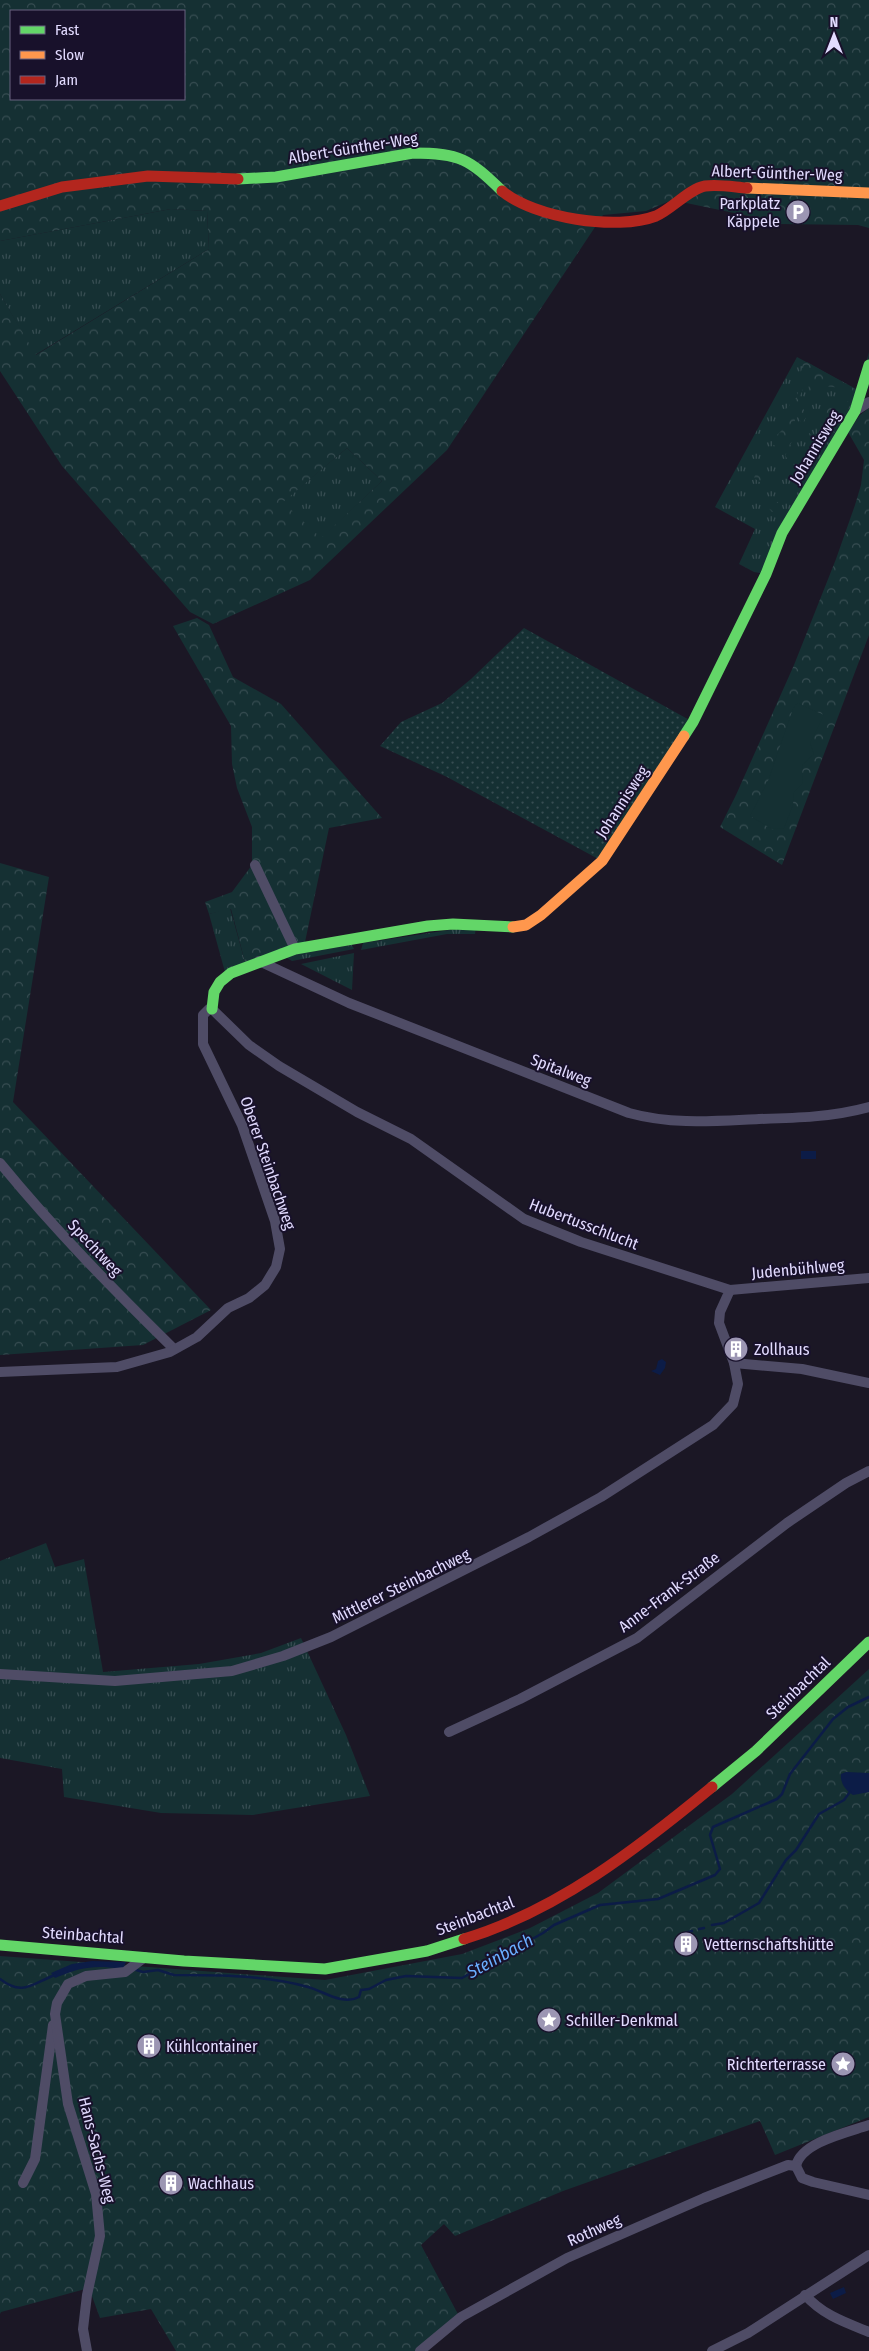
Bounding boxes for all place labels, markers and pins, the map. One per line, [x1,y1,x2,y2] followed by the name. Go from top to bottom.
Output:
[720,194,780,231] place label: Parkplatz Käppele
[785,199,811,225] parking icon: Parkplatz Käppele
[723,1336,749,1362] building icon: Zollhaus
[754,1340,810,1359] place label: Zollhaus
[673,1931,699,1957] building icon: Vetternschaftshütte
[704,1935,834,1954] place label: Vetternschaftshütte
[536,2007,562,2033] place icon: Schiller-Denkmal
[566,2011,678,2030] place label: Schiller-Denkmal
[136,2033,162,2059] building icon: Kühlcontainer
[166,2037,258,2056] place label: Kühlcontainer
[830,2051,856,2077] place icon: Richterterrasse
[727,2055,826,2074] place label: Richterterrasse
[158,2170,184,2196] building icon: Wachhaus
[188,2174,254,2193] place label: Wachhaus

